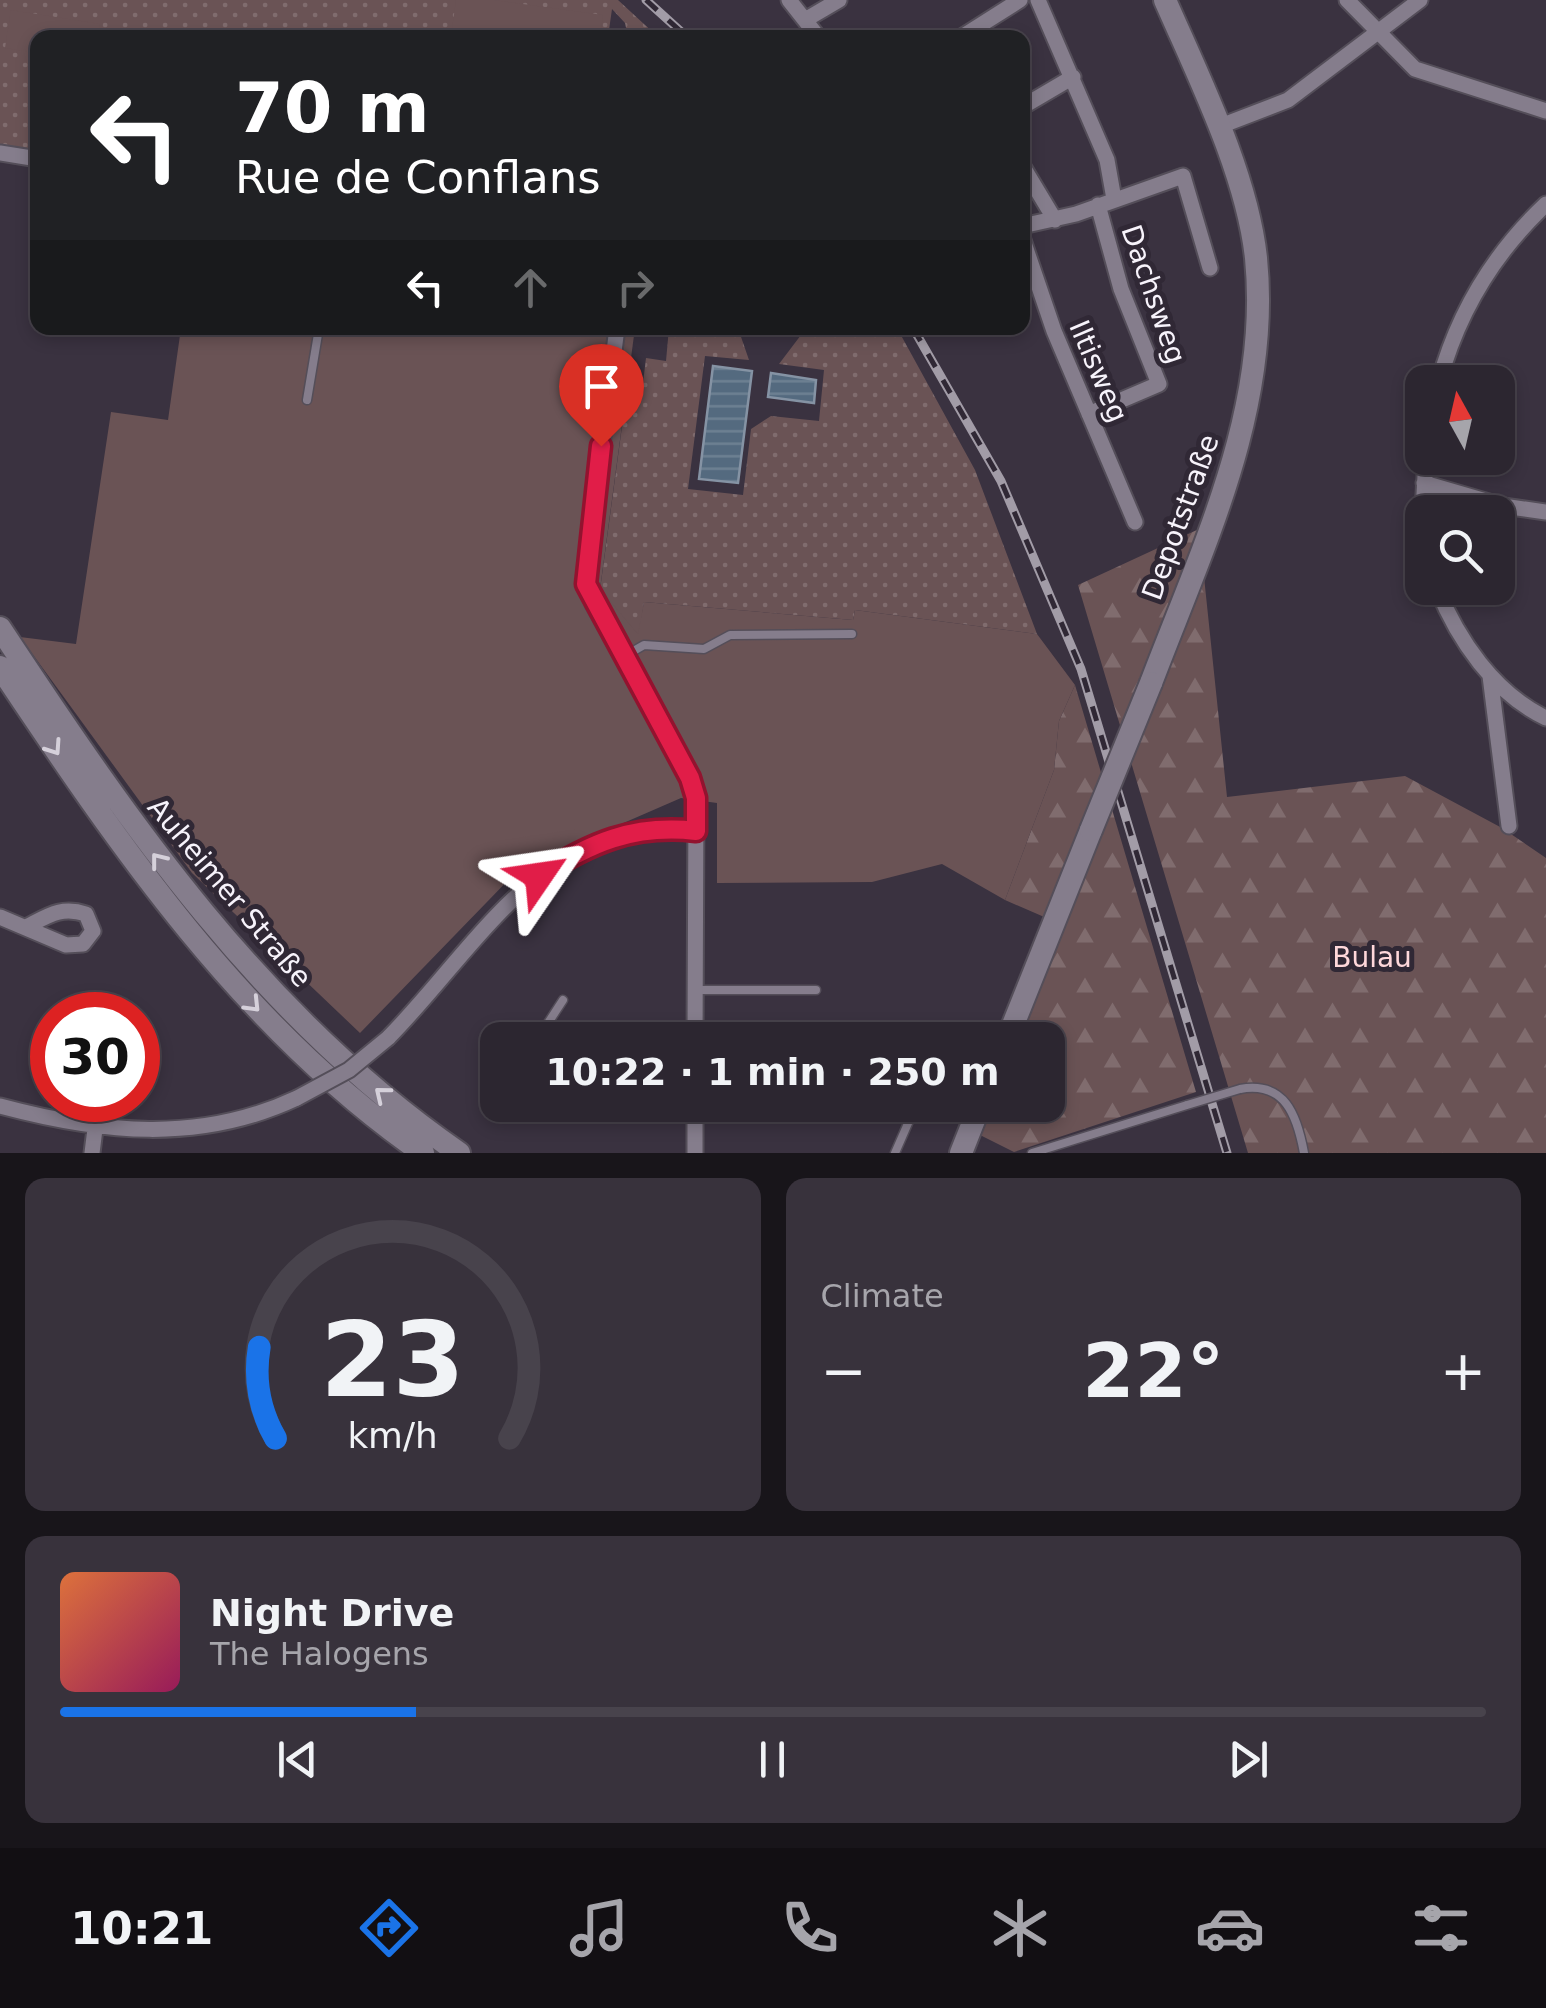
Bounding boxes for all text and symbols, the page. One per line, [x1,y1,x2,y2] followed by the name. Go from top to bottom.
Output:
[235,67,430,149] text: 70 m
[70,70,200,200] icon: left
[235,151,601,204] text: Rue de Conflans
[1114,221,1193,368] street label: Dachsweg
[398,260,453,315] icon: left
[503,260,558,315] icon: ahead
[608,260,663,315] icon: right
[1062,315,1135,427] street label: Iltisweg
[559,344,644,447] pin
[574,359,629,414] icon: arrive
[1405,365,1515,475] north arrow
[1405,365,1515,605] map controls
[1135,430,1226,604] street label: Depotstraße
[1405,495,1515,605] button: search
[42,737,60,756] one-way arrow
[141,791,318,994] street label: Auheimer Straße
[487,824,591,928] position arrow
[152,853,170,871] one-way arrow
[1332,941,1412,974] park label: Bulau
[30,992,160,1122] speed limit sign: 30
[241,993,259,1011] one-way arrow
[545,1050,1000,1094] text: 10:22 · 1 min · 250 m
[375,1088,393,1106] one-way arrow
[821,1277,944,1315] text: Climate
[320,1299,465,1421] text: 23
[1082,1327,1224,1415] text: 22°
[821,1339,867,1403] text: −
[1440,1339,1486,1403] text: +
[348,1415,438,1456] text: km/h
[210,1591,454,1635] text: Night Drive
[210,1635,429,1673] text: The Halogens
[270,1732,325,1787] icon: previous
[745,1732,800,1787] icon: pause
[1221,1732,1276,1787] icon: next
[354,1893,424,1963] icon: directions
[564,1893,634,1963] icon: music
[775,1893,845,1963] icon: phone
[985,1893,1055,1963] icon: climate
[1195,1893,1265,1963] icon: car
[1406,1893,1476,1963] icon: filters
[70,1902,213,1955] text: 10:21

